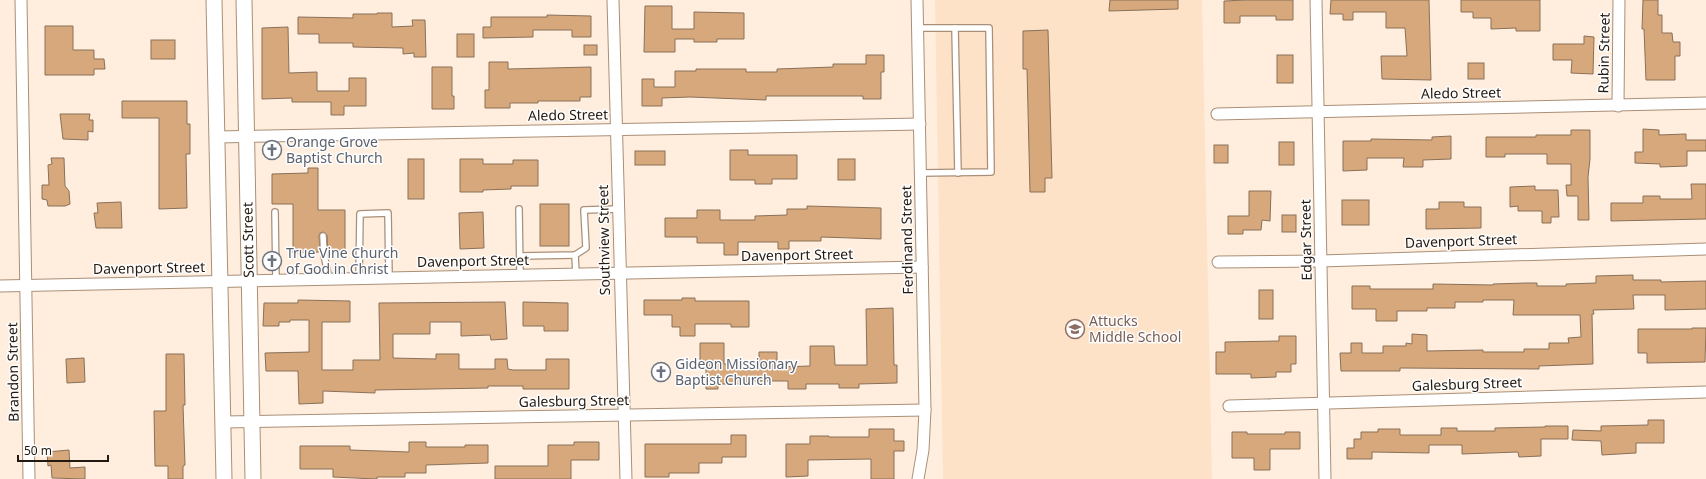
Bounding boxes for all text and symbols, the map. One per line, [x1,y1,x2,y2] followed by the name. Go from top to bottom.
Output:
[1593,12,1614,94] street label: Rubin Street
[1421,82,1501,103] street label: Aledo Street
[528,104,608,125] street label: Aledo Street
[286,132,383,167] place label: Orange Grove Baptist Church
[261,139,283,161] church icon: Orange Grove Baptist Church
[593,185,614,295] street label: Southview Street
[896,185,917,295] street label: Ferdinand Street
[1295,199,1316,281] street label: Edgar Street
[237,202,258,278] street label: Scott Street
[1404,229,1517,252] street label: Davenport Street
[286,243,398,278] place label: True Vine Church of God in Christ
[741,244,853,265] street label: Davenport Street
[261,250,283,272] church icon: True Vine Church of God in Christ
[417,250,529,271] street label: Davenport Street
[93,257,205,278] street label: Davenport Street
[1089,311,1181,346] place label: Attucks Middle School
[1064,318,1086,340] school or university icon: Attucks Middle School
[2,322,23,422] street label: Brandon Street
[675,354,798,389] place label: Gideon Missionary Baptist Church
[650,361,672,383] church icon: Gideon Missionary Baptist Church
[1411,372,1523,395] street label: Galesburg Street
[519,390,629,411] street label: Galesburg Street
[18,437,108,463] scale bar
[24,442,52,459] text: 50 m

